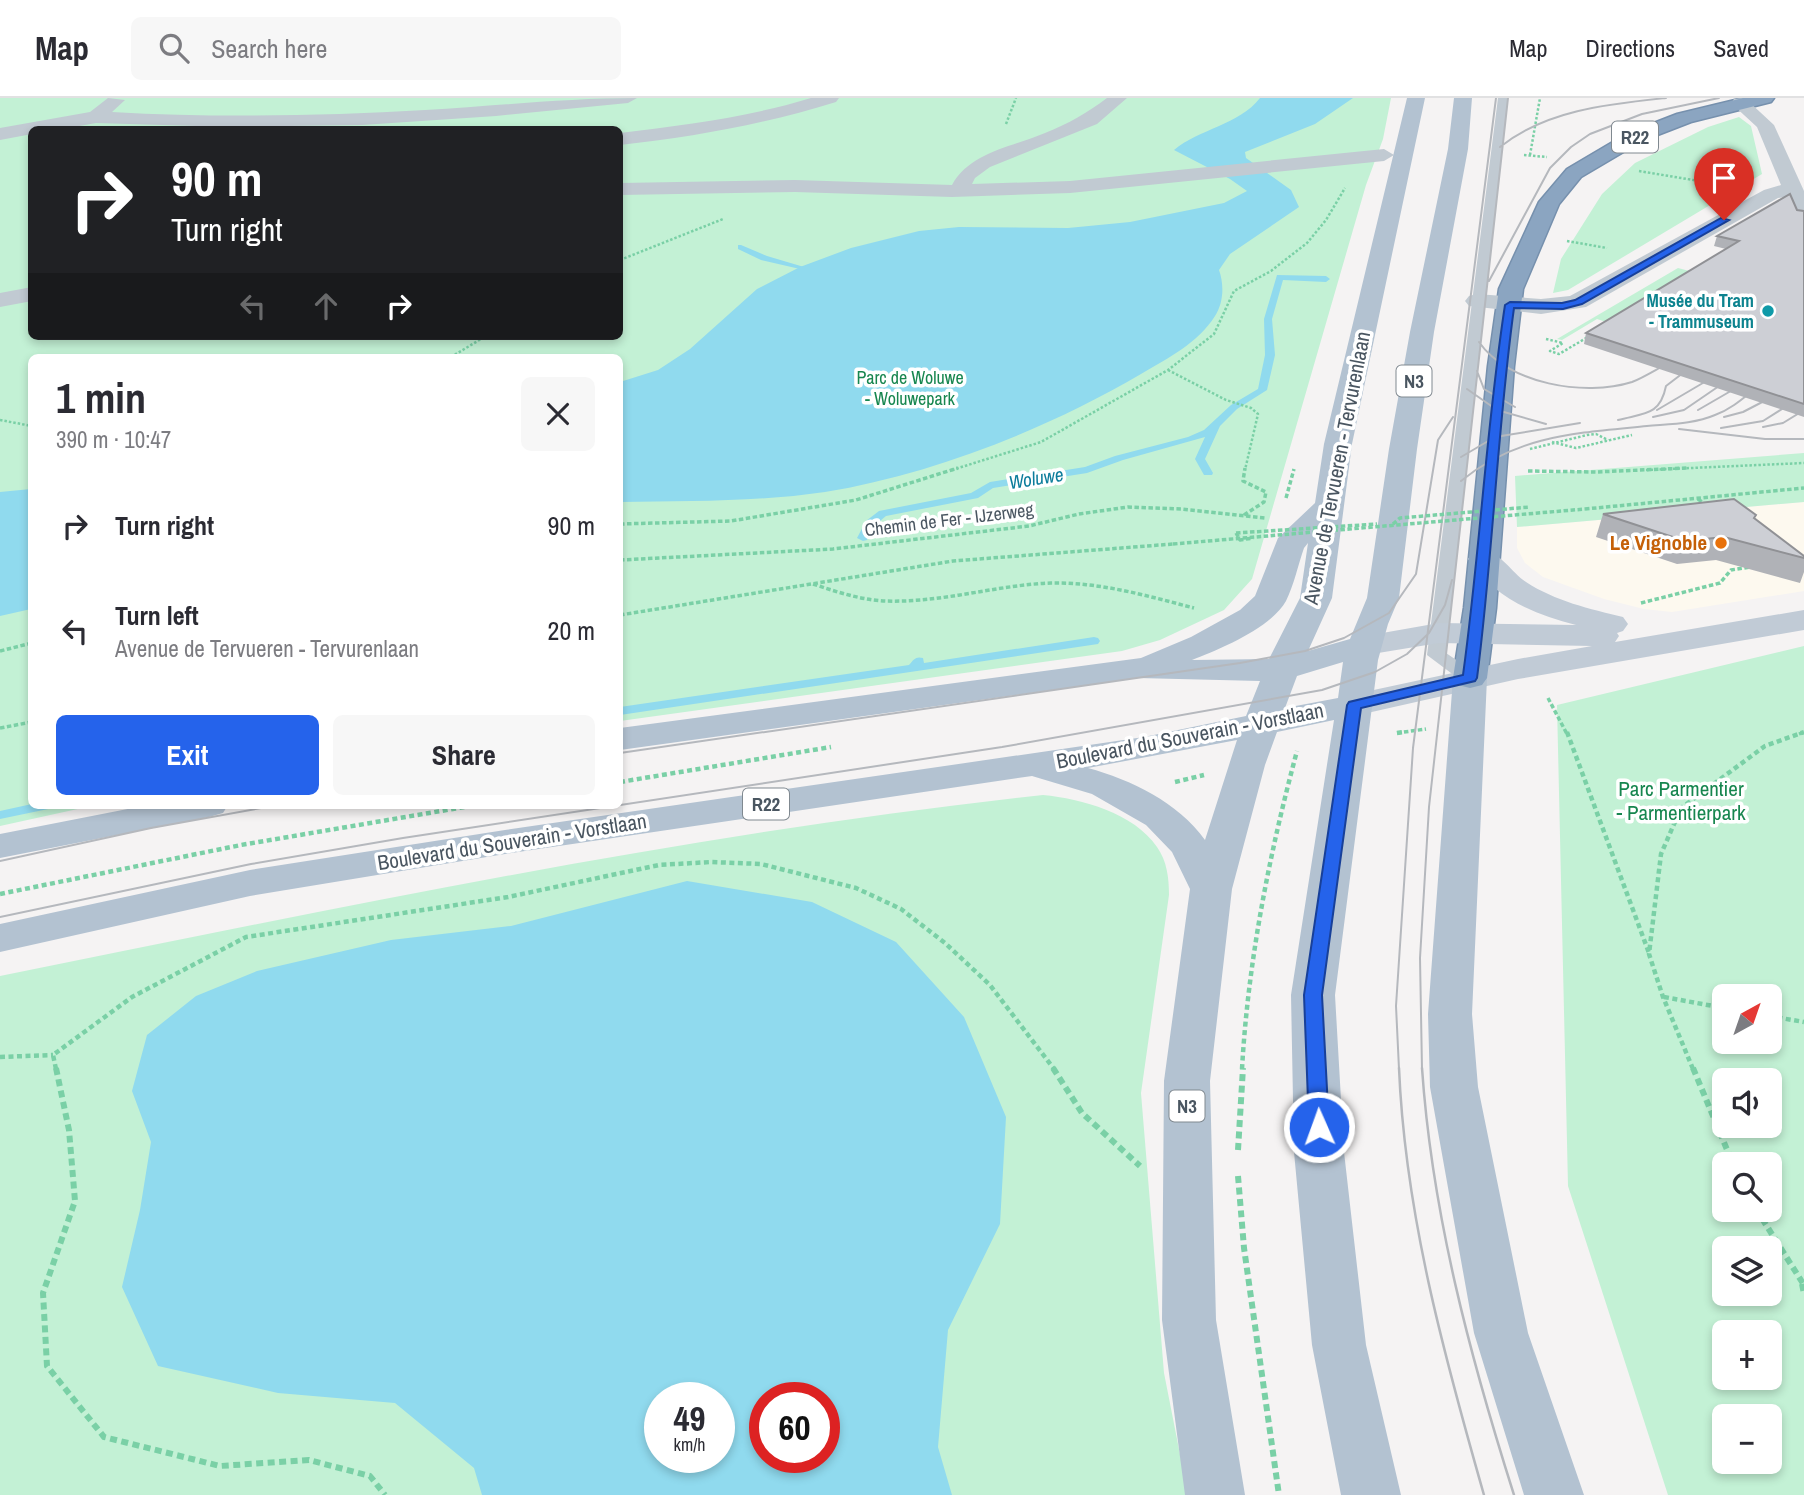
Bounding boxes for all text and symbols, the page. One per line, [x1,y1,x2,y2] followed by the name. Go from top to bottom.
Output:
[131,17,621,80] search box
[35,26,89,70] text: Map
[155,29,193,67] icon: search
[211,31,327,66] text: Search here
[1509,32,1547,64] text: Map
[1585,32,1675,64] text: Directions
[1713,32,1769,64] text: Saved
[1612,121,1658,152] road number: R22
[171,145,263,211] text: 90 m
[1694,148,1754,220] pin
[56,154,147,245] icon: right
[1705,159,1743,197] icon: arrive
[171,208,283,251] text: Turn right
[234,287,272,325] icon: left
[307,287,345,325] icon: ahead
[380,287,418,325] icon: right
[1647,288,1754,334] place label: Musée du Tram - Trammuseum
[1760,303,1776,319] marker: Musée du Tram - Trammuseum
[1296,329,1377,608] street label: Avenue de Tervueren - Tervurenlaan
[856,365,964,411] park label: Parc de Woluwe - Woluwepark
[1396,366,1432,396] road number: N3
[56,370,146,426] text: 1 min
[521,377,595,451] button: close
[56,424,171,455] text: 390 m · 10:47
[1007,461,1065,495] water label: Woluwe
[863,497,1036,542] street label: Chemin de Fer - IJzerweg
[56,507,94,545] icon: right
[115,508,214,543] text: Turn right
[548,508,595,543] text: 90 m
[1610,528,1707,557] place label: Le Vignoble
[1713,535,1729,551] marker: Le Vignoble
[115,598,199,633] text: Turn left
[56,612,94,650] icon: left
[548,613,595,648] text: 20 m
[115,633,419,664] text: Avenue de Tervueren - Tervurenlaan
[1054,695,1326,776] street label: Boulevard du Souverain - Vorstlaan
[56,715,319,795] button: Exit
[333,715,595,795] button: Share
[1616,774,1746,827] park label: Parc Parmentier - Parmentierpark
[743,789,789,820] road number: R22
[375,806,648,877] street label: Boulevard du Souverain - Vorstlaan
[1712,984,1782,1054] north arrow
[1712,984,1782,1474] map controls
[1712,1068,1782,1138] button: sound
[1170,1090,1204,1122] road number: N3
[1282,1090,1356,1164] position arrow
[1712,1152,1782,1222] button: search
[1712,1236,1782,1306] button: layers
[1712,1320,1782,1390] button: +
[749,1382,840,1473] speed limit sign: 60
[674,1395,705,1442] text: 49
[1712,1404,1782,1474] button: −
[674,1432,706,1457] text: km/h

